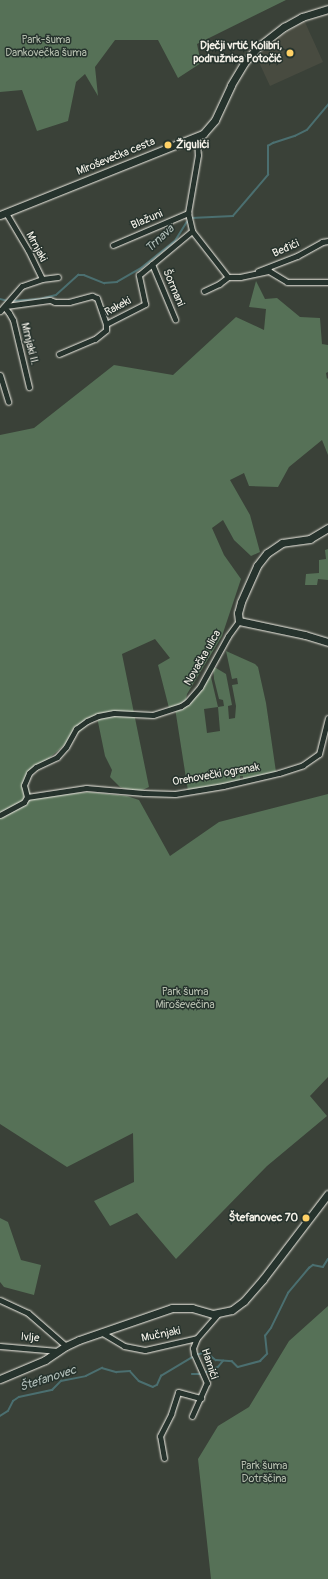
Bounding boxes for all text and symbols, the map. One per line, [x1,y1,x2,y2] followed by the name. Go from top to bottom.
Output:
[5,34,87,60] park label: Park-šuma Dankovečka šuma
[193,40,282,66] place label: Dječji vrtić Kolibri, podružnica Potočić
[285,48,295,58] marker: Dječji vrtić Kolibri, podružnica Potočić
[75,135,157,179] street label: Miroševečka cesta
[176,138,209,152] place label: Žigulići
[163,140,173,150] marker: Žigulići
[129,207,165,233] street label: Blažuni
[143,222,177,256] water label: Trnava
[23,230,49,264] street label: Mrnjaki
[271,237,301,261] street label: Beđići
[159,267,187,309] street label: Šormani
[103,295,133,319] street label: Rakeki
[17,321,41,367] street label: Mrnjaki II.
[182,628,224,688] street label: Novačka ulica
[171,761,261,789] street label: Orehovečki ogranak
[155,986,215,1012] park label: Park šuma Miroševečina
[229,1211,298,1225] place label: Štefanovec 70
[301,1213,311,1223] marker: Štefanovec 70
[140,1325,182,1345] street label: Mučnjaki
[20,1331,40,1345] street label: Ivlje
[198,1347,220,1381] street label: Hamići
[18,1363,78,1395] water label: Štefanovec
[241,1460,287,1486] park label: Park šuma Dotrščina

